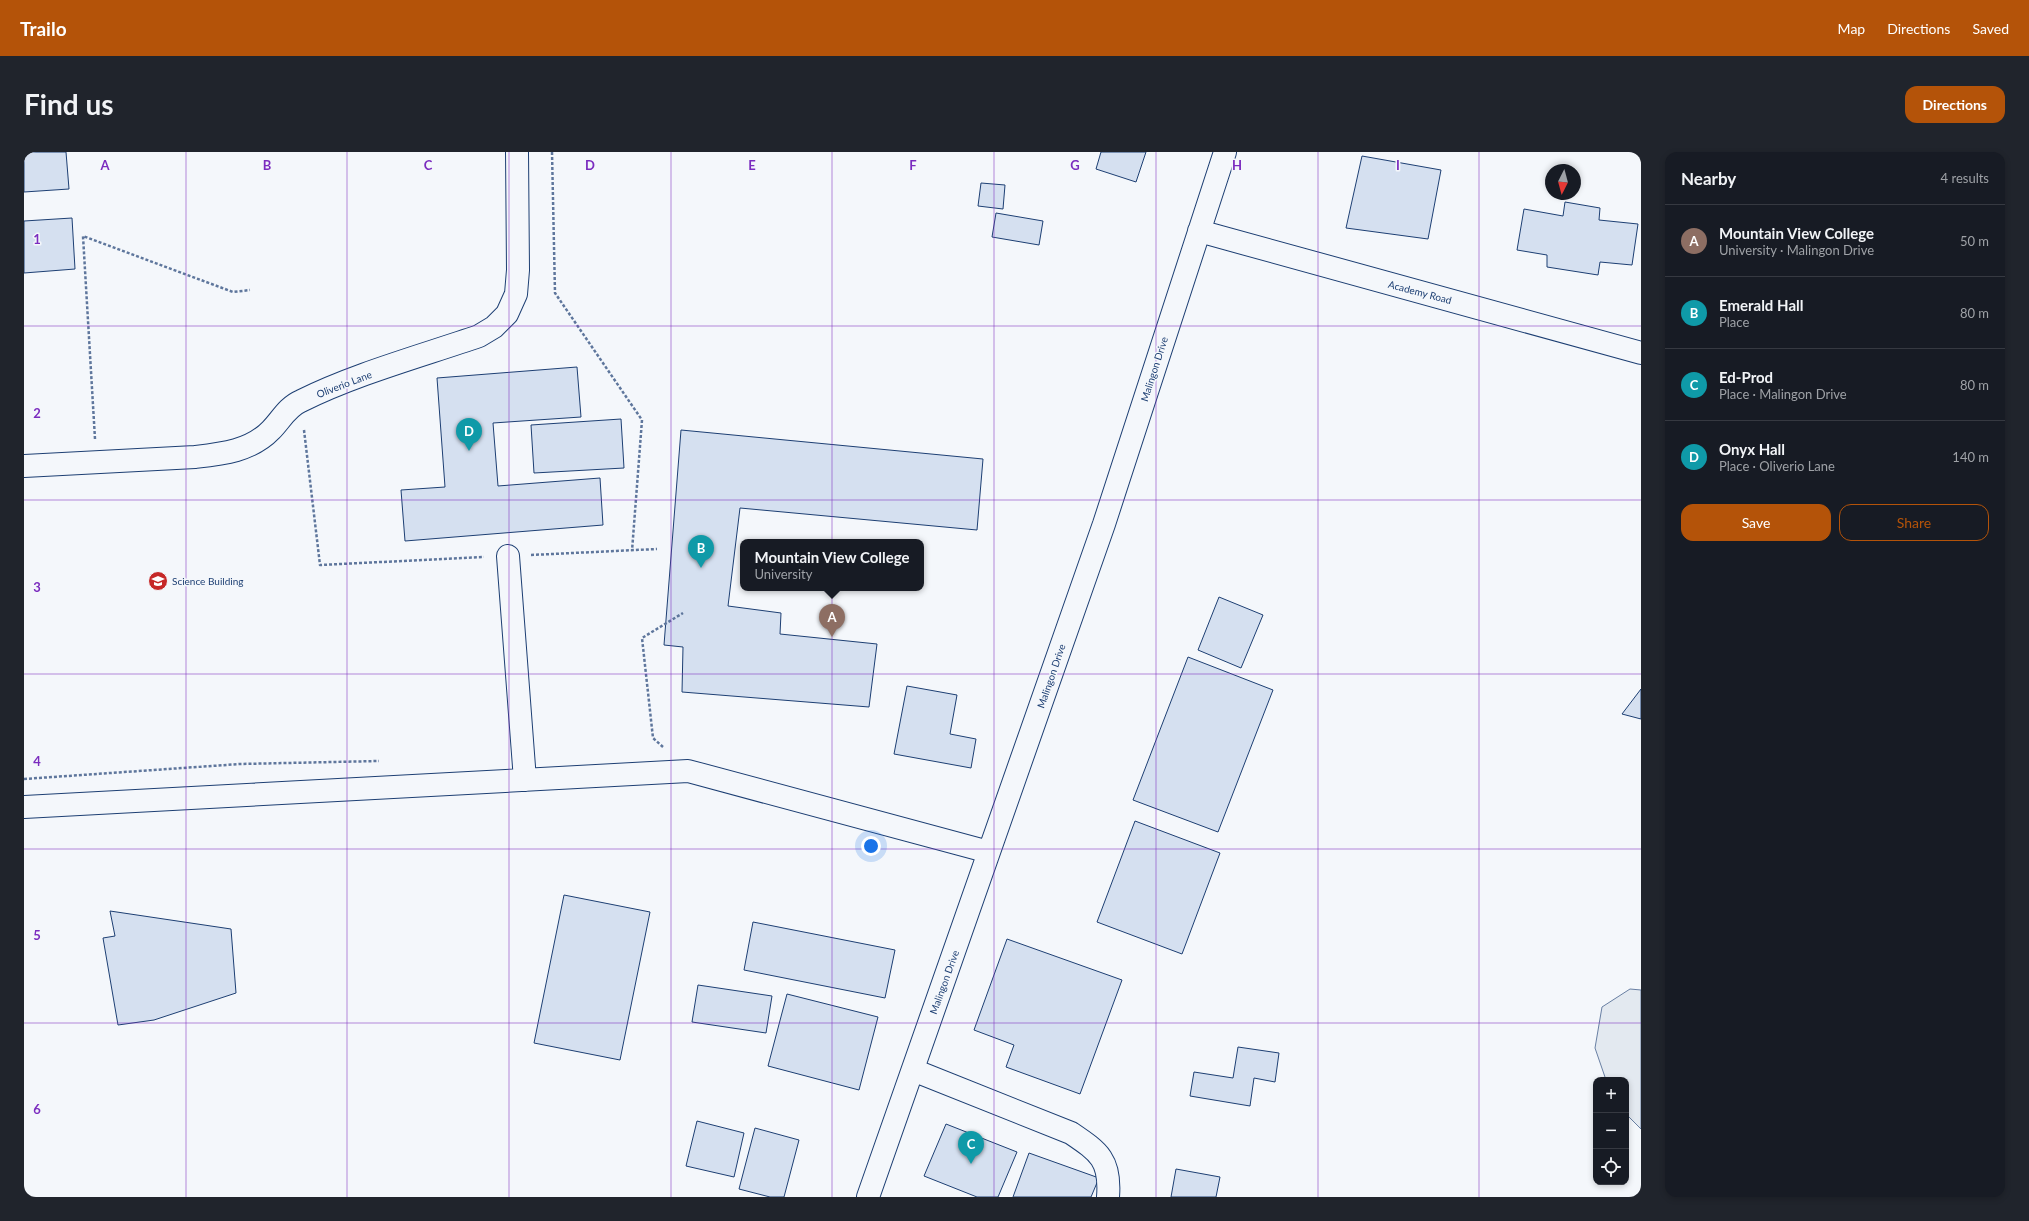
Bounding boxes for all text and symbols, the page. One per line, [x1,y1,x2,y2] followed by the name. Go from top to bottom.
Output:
[20,17,67,40] text: Trailo
[1838,20,1865,37] text: Map
[1887,20,1950,37] text: Directions
[1972,20,2009,37] text: Saved
[1905,86,2005,123] button: Directions
[24,87,114,121] text: Find us
[99,157,110,173] text: A
[263,157,272,173] text: B
[424,157,433,173] text: C
[585,157,595,173] text: D
[748,157,756,173] text: E
[909,157,917,173] text: F
[1070,157,1080,173] text: G
[1232,157,1242,173] text: H
[1396,157,1400,173] text: I
[1545,164,1581,200] north arrow
[1681,168,1736,189] text: Nearby
[1941,170,1989,186] text: 4 results
[1719,224,1874,242] text: Mountain View College
[33,231,41,247] text: 1
[1689,233,1699,249] text: A
[1960,233,1989,249] text: 50 m
[1719,242,1874,258] text: University · Malingon Drive
[1387,278,1453,306] street label: Academy Road
[1719,296,1803,314] text: Emerald Hall
[1690,305,1698,321] text: B
[1960,305,1989,321] text: 80 m
[1719,314,1749,330] text: Place
[1138,335,1170,403] street label: Malingon Drive
[315,368,373,400] street label: Oliverio Lane
[1719,368,1773,386] text: Ed-Prod
[1690,377,1698,393] text: C
[1960,377,1989,393] text: 80 m
[1719,386,1847,402] text: Place · Malingon Drive
[33,405,41,421] text: 2
[456,418,482,451] pin: D
[1719,440,1785,458] text: Onyx Hall
[1689,449,1699,465] text: D
[1952,449,1989,465] text: 140 m
[1719,458,1835,474] text: Place · Oliverio Lane
[1681,504,1831,541] button: Save
[1839,504,1989,541] button: Share
[688,535,714,568] pin: B
[740,539,924,591] popup
[754,548,910,566] text: Mountain View College
[754,566,812,582] text: University
[147,570,169,592] school or university icon: Science Building
[172,575,243,587] place label: Science Building
[33,579,41,595] text: 3
[819,604,845,637] pin: A
[1034,642,1068,710] street label: Malingon Drive
[33,753,41,769] text: 4
[861,836,881,856] your location
[33,927,41,943] text: 5
[927,948,961,1016] street label: Malingon Drive
[1593,1077,1629,1185] map controls
[1593,1077,1629,1113] button: +
[33,1101,41,1117] text: 6
[1593,1113,1629,1149] button: −
[958,1131,984,1164] pin: C
[1593,1149,1629,1185] button: locate

